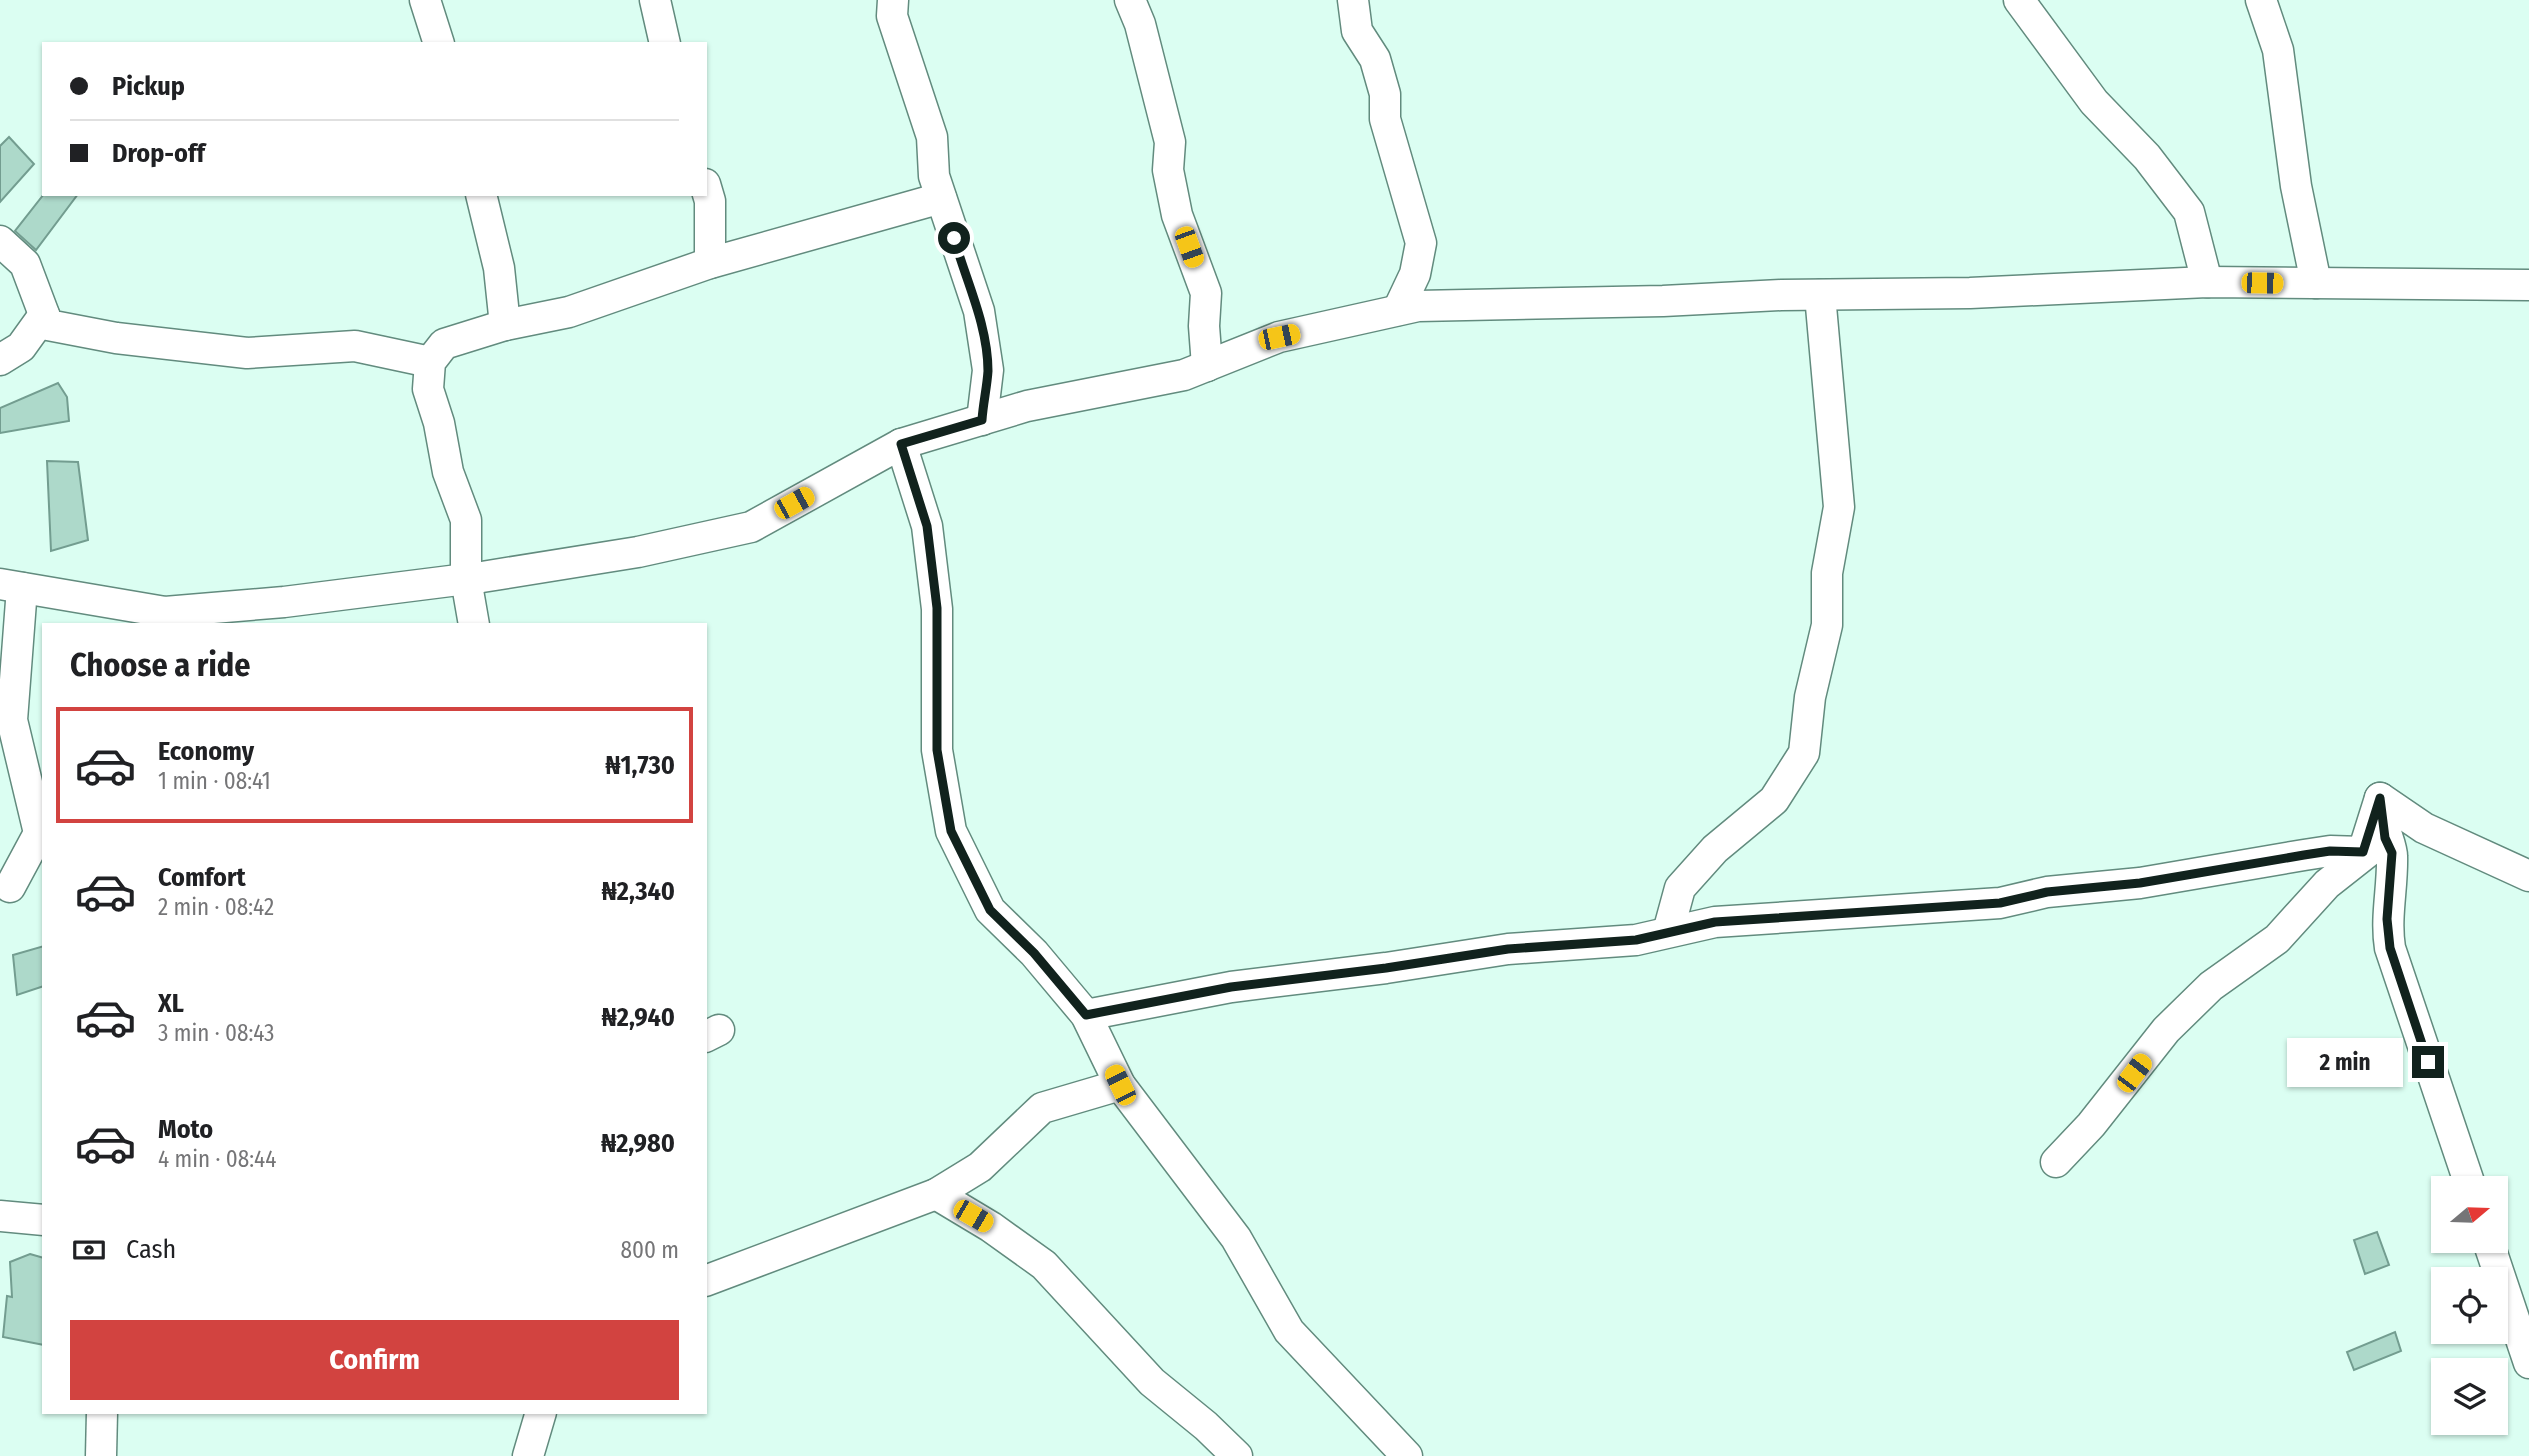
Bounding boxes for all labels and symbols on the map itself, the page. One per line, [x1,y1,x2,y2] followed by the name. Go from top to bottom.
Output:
[938,222,970,254] route start
[1172,224,1207,270] car
[2241,272,2284,294] car
[1257,322,1302,352] car
[771,484,818,522] car
[2288,1038,2404,1086] callout: 2 min
[2412,1046,2444,1078] route end
[2113,1050,2156,1096] car
[1102,1062,1139,1108] car
[2431,1176,2508,1253] north arrow
[950,1196,997,1236] car

